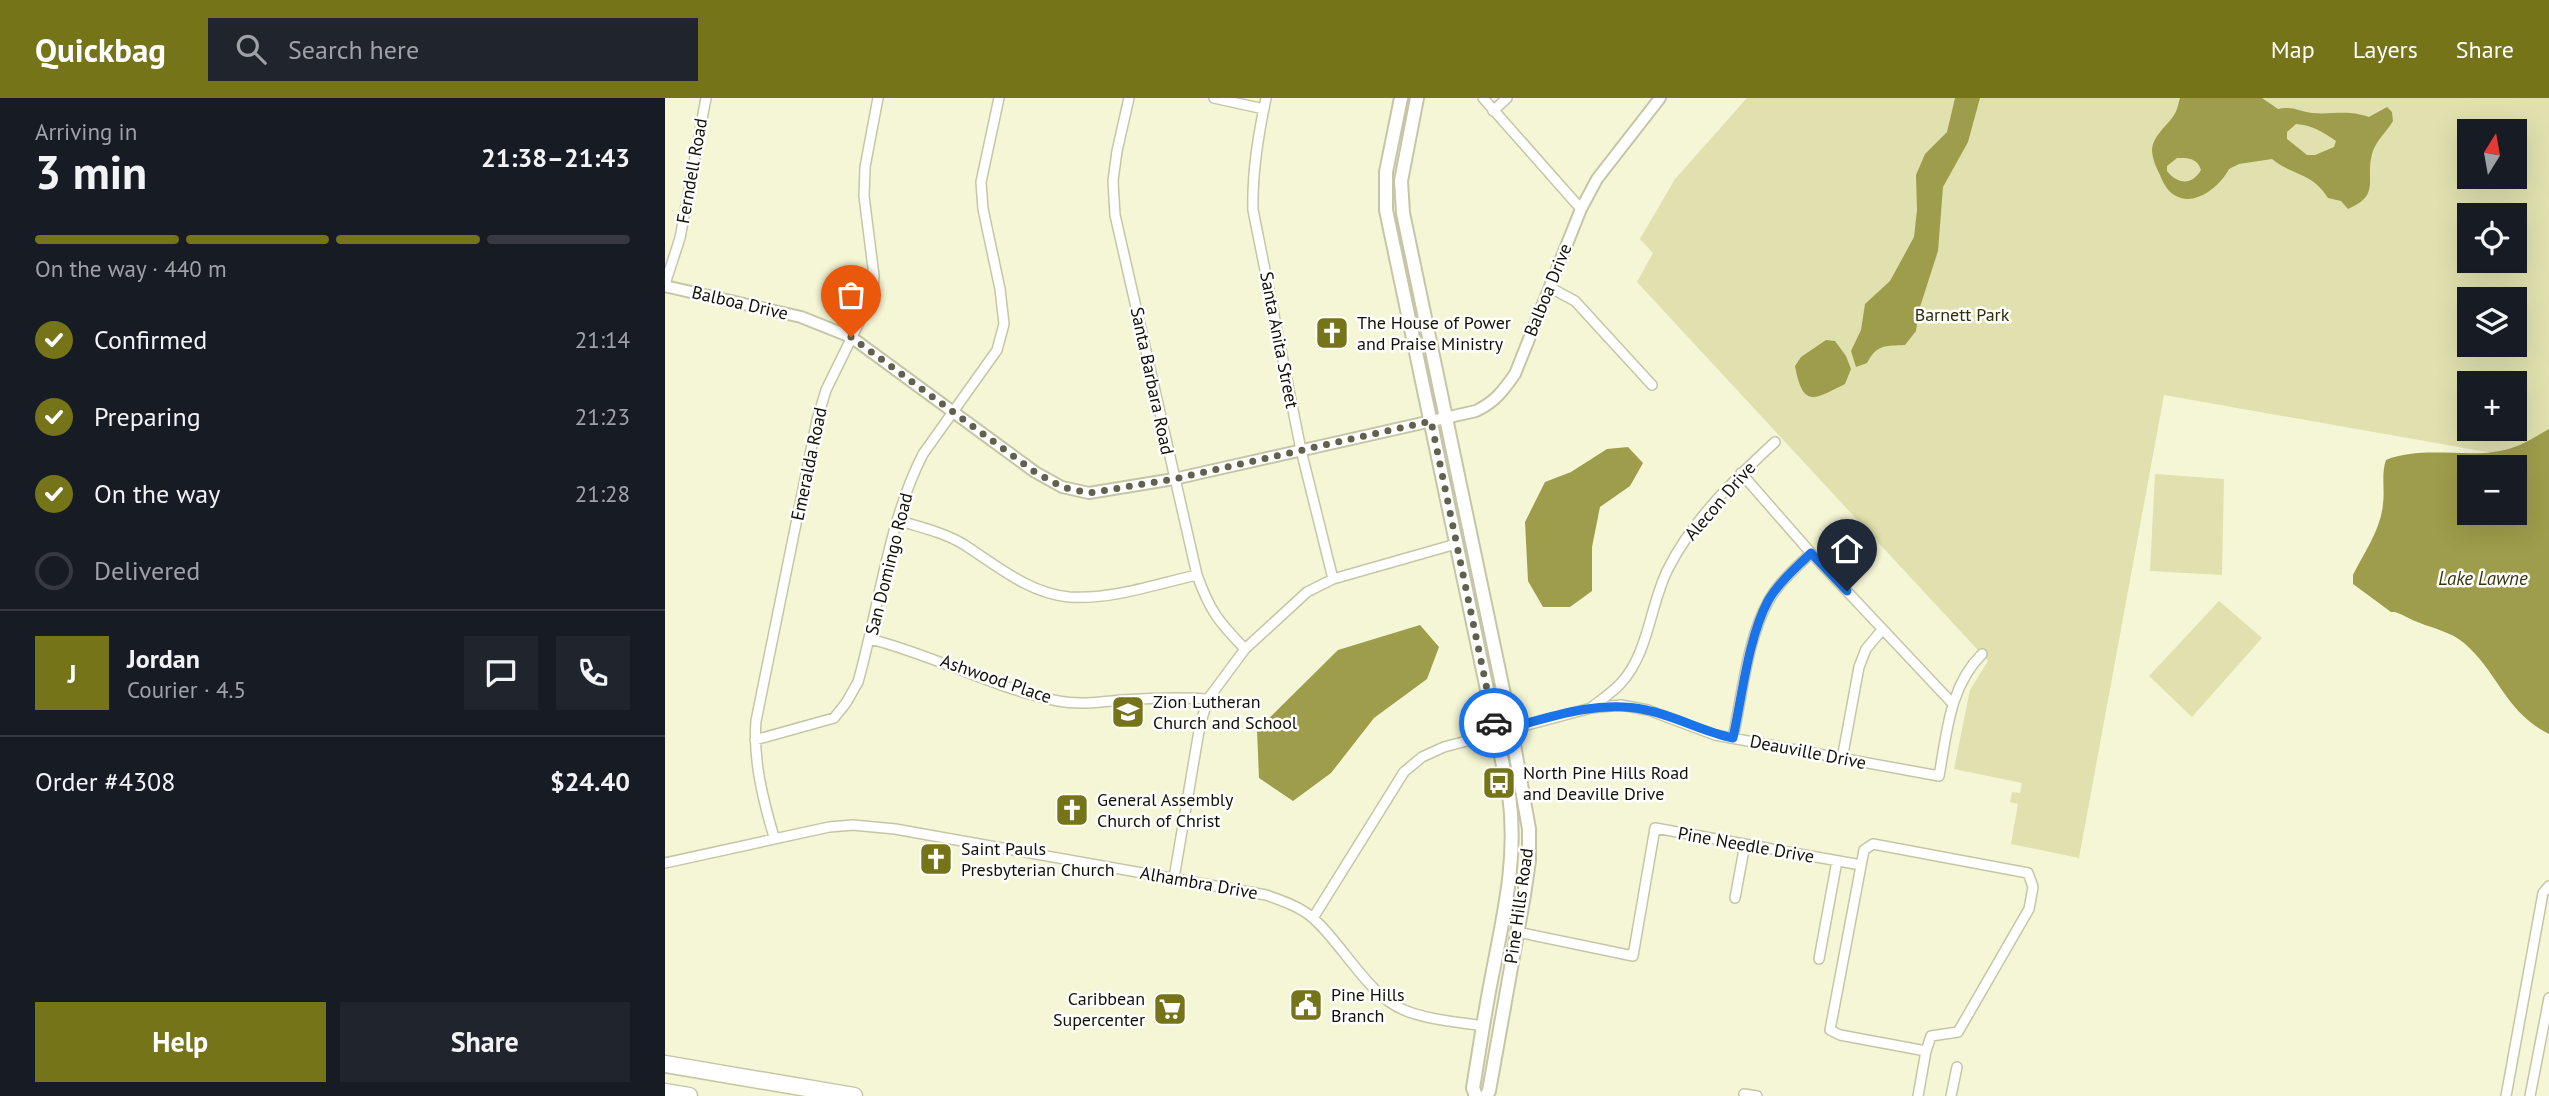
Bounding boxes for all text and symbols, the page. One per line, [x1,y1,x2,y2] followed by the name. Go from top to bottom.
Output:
[208,18,698,81] search box
[35,28,166,71] text: Quickbag
[232,30,270,68] icon: search
[288,33,419,66] text: Search here
[2271,34,2315,65] text: Map
[2353,34,2418,65] text: Layers
[2456,34,2514,65] text: Share
[671,116,712,225] street label: Ferndell Road
[35,117,137,146] text: Arriving in
[2457,119,2527,189] north arrow
[2457,119,2527,525] map controls
[481,141,630,174] text: 21:38–21:43
[35,142,147,202] text: 3 min
[2457,203,2527,273] button: locate
[1518,240,1577,340] street label: Balboa Drive
[35,254,227,283] text: On the way · 440 m
[821,265,881,337] pin
[1255,270,1304,410] street label: Santa Anita Street
[832,276,870,314] icon: bag
[690,280,791,325] street label: Balboa Drive
[2457,287,2527,357] button: layers
[1915,303,2010,326] park label: Barnett Park
[1126,305,1179,457] street label: Santa Barbara Road
[1357,311,1511,355] place label: The House of Power and Praise Ministry
[1313,314,1351,352] church icon: The House of Power and Praise Ministry
[35,321,73,359] icon: check
[94,323,207,356] text: Confirmed
[575,325,630,354] text: 21:14
[2457,371,2527,441] button: +
[35,398,73,436] icon: check
[94,400,201,433] text: Preparing
[575,402,630,431] text: 21:23
[785,405,832,523] street label: Emeralda Road
[2457,455,2527,525] button: −
[1679,456,1760,545] street label: Alecon Drive
[35,475,73,513] icon: check
[94,477,220,510] text: On the way
[575,479,630,508] text: 21:28
[860,490,917,638] street label: San Domingo Road
[1817,519,1877,591] pin
[1828,530,1866,568] icon: home
[94,554,200,587] text: Delivered
[2438,566,2528,590] water label: Lake Lawne
[464,636,538,710] button: chat
[556,636,630,710] button: phone
[127,642,200,675] text: Jordan
[938,649,1055,708] street label: Ashwood Place
[68,657,76,690] text: J
[127,675,246,704] text: Courier · 4.5
[1459,688,1529,758] courier
[1153,690,1298,734] place label: Zion Lutheran Church and School
[1109,693,1147,731] school or university icon: Zion Lutheran Church and School
[1475,704,1513,742] icon: car
[1748,729,1868,774] street label: Deauville Drive
[1523,761,1689,805] place label: North Pine Hills Road and Deaville Drive
[1480,764,1518,802] bus stop icon: North Pine Hills Road and Deaville Drive
[35,765,175,798] text: Order #4308
[550,765,630,798] text: $24.40
[1097,788,1234,832] place label: General Assembly Church of Christ
[1053,791,1091,829] church icon: General Assembly Church of Christ
[1676,821,1816,868] street label: Pine Needle Drive
[961,837,1115,881] place label: Saint Pauls Presbyterian Church
[917,840,955,878] church icon: Saint Pauls Presbyterian Church
[1499,847,1538,965] street label: Pine Hills Road
[1138,861,1260,904] street label: Alhambra Drive
[1331,983,1405,1027] place label: Pine Hills Branch
[1287,986,1325,1024] public building icon: Pine Hills Branch
[1053,987,1145,1031] place label: Caribbean Supercenter
[1151,990,1189,1028] supermarket icon: Caribbean Supercenter
[35,1002,326,1082] button: Help
[340,1002,630,1082] button: Share

